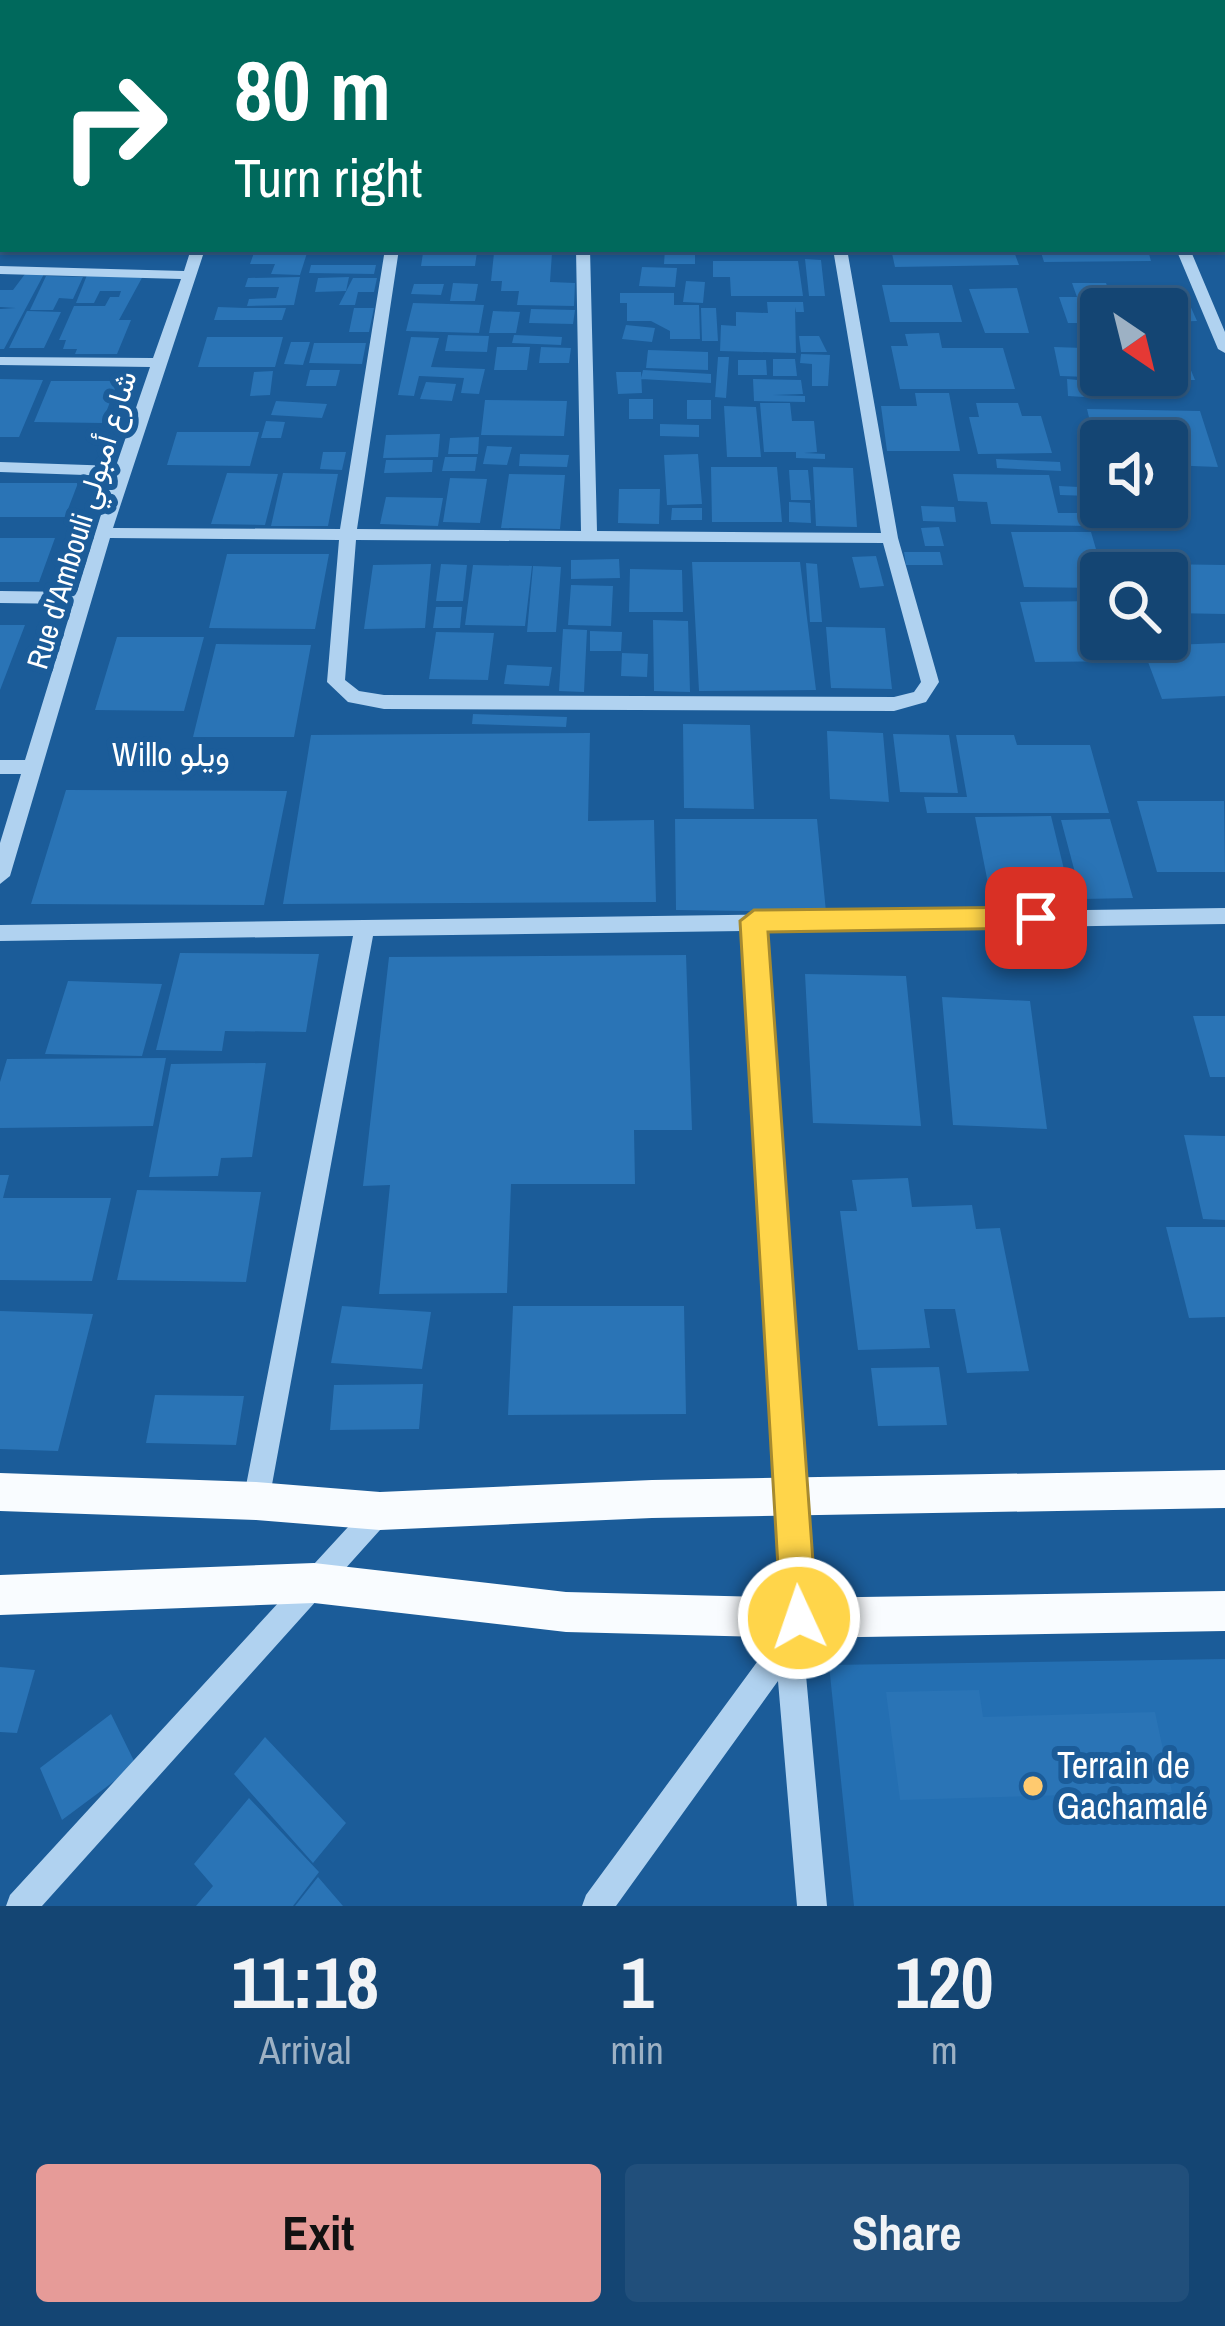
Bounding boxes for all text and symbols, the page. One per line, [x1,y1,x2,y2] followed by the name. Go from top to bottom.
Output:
[234,33,391,146] text: 80 m
[36,48,192,204] icon: right
[234,141,422,214] text: Turn right
[1080,288,1188,396] north arrow
[1080,288,1188,660] map controls
[17,366,150,675] street label: Rue d'Ambouli شارع أمبولي
[1080,420,1188,528] button: sound
[1080,552,1188,660] button: search
[112,732,230,776] district label: Willo ويلو
[985,867,1087,969] pin
[1003,885,1069,951] icon: arrive
[736,1555,862,1681] position arrow
[1057,1741,1208,1830] place label: Terrain de Gachamalé
[1020,1773,1046,1799] marker: Terrain de Gachamalé
[231,1933,379,2030] text: 11:18
[621,1933,654,2030] text: 1
[895,1933,994,2030] text: 120
[259,2024,351,2076] text: Arrival
[610,2024,664,2076] text: min
[931,2024,958,2076] text: m
[36,2164,601,2302] button: Exit
[625,2164,1189,2302] button: Share

